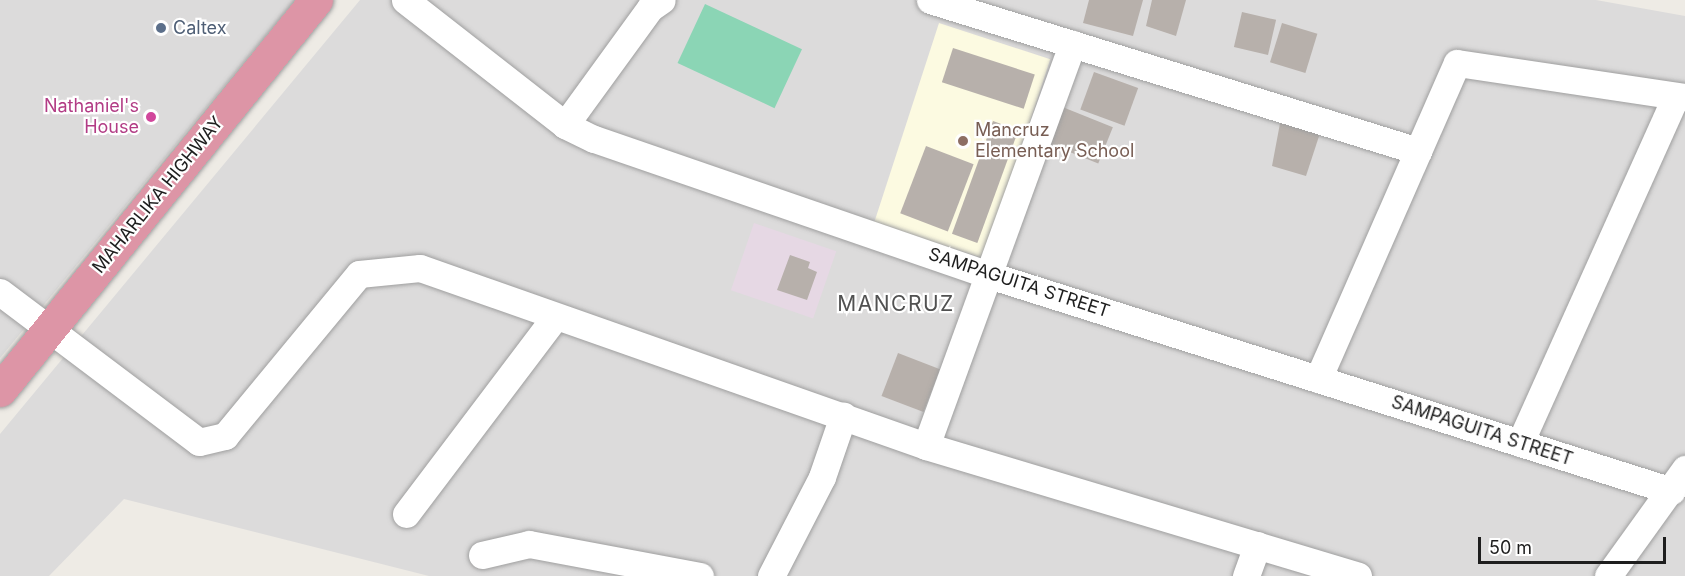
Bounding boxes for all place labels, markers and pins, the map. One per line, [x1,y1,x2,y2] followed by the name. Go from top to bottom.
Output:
[173,17,227,39] place label: Caltex
[154,21,168,35] marker: Caltex
[44,96,139,138] place label: Nathaniel's House
[144,110,158,124] marker: Nathaniel's House
[975,120,1134,162] place label: Mancruz Elementary School
[956,134,970,148] marker: Mancruz Elementary School

